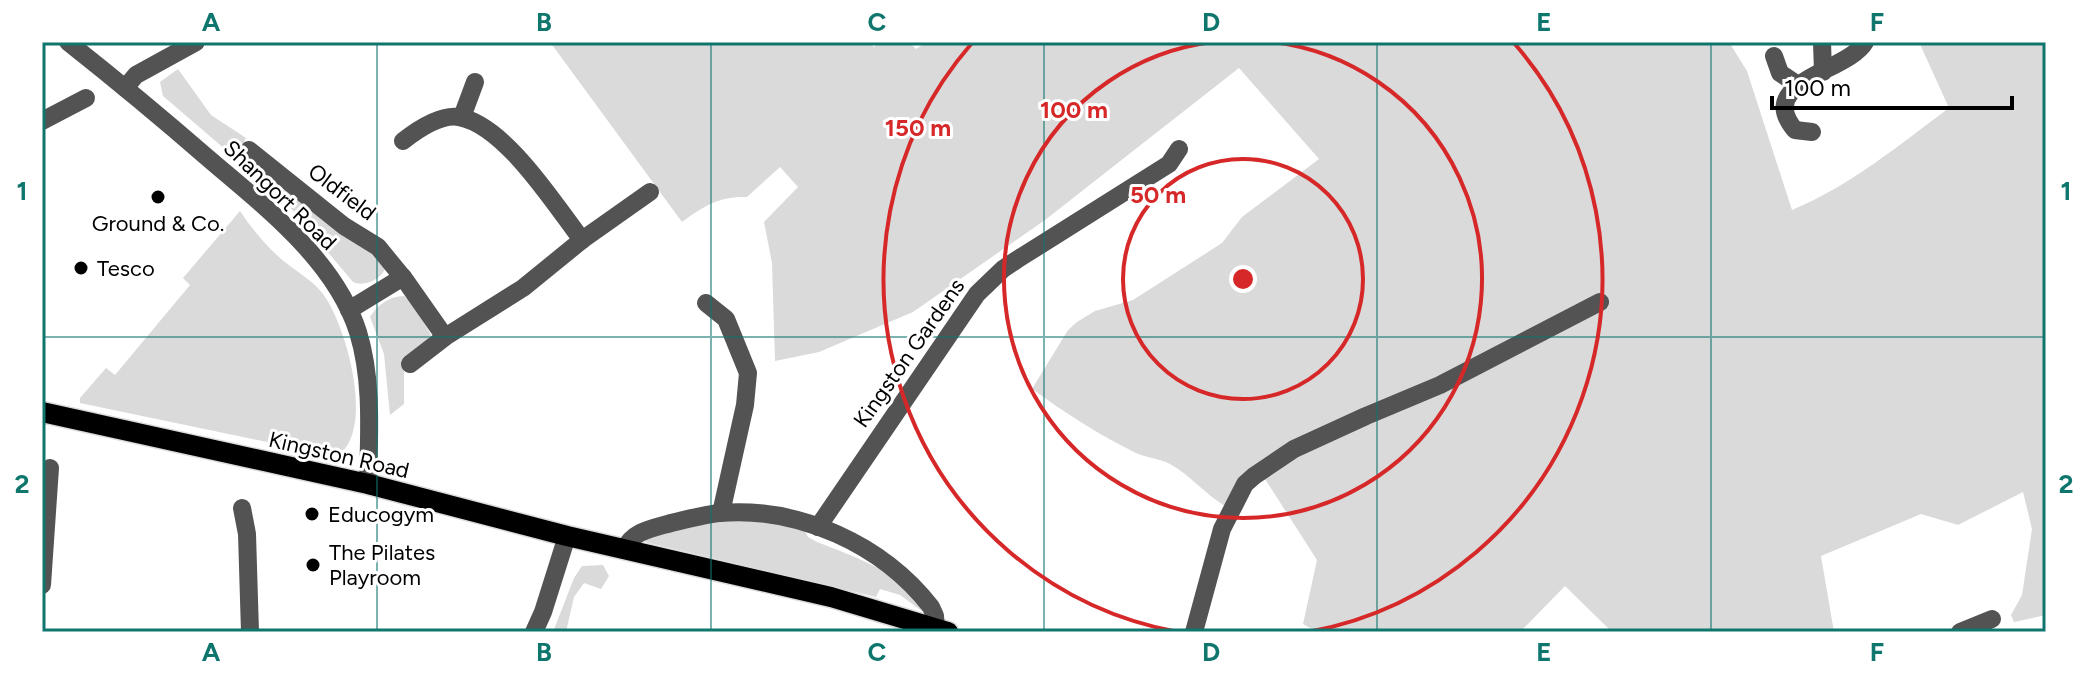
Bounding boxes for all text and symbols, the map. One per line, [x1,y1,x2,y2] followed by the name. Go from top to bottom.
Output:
[202,6,221,38] text: A
[536,6,552,38] text: B
[868,6,887,38] text: C
[1202,6,1220,38] text: D
[1536,6,1552,38] text: E
[1870,6,1884,38] text: F
[1772,60,2012,110] scale bar
[1784,73,1851,102] text: 100 m
[1040,95,1108,124] text: 100 m
[885,113,951,142] text: 150 m
[218,134,342,256] street label: Shangort Road
[303,158,381,226] street label: Oldfield
[17,175,27,207] text: 1
[2061,175,2071,207] text: 1
[1130,180,1186,209] text: 50 m
[149,188,167,206] marker: Ground & Co.
[92,210,224,237] place label: Ground & Co.
[97,255,155,282] place label: Tesco
[72,259,90,277] marker: Tesco
[1229,265,1257,293] centre of rings
[848,273,970,433] street label: Kingston Gardens
[266,426,412,484] street label: Kingston Road
[14,468,30,500] text: 2
[2058,468,2074,500] text: 2
[328,501,434,528] place label: Educogym
[303,505,321,523] marker: Educogym
[329,539,435,591] place label: The Pilates Playroom
[304,556,322,574] marker: The Pilates Playroom
[202,636,221,668] text: A
[536,636,552,668] text: B
[868,636,887,668] text: C
[1202,636,1220,668] text: D
[1536,636,1552,668] text: E
[1870,636,1884,668] text: F

